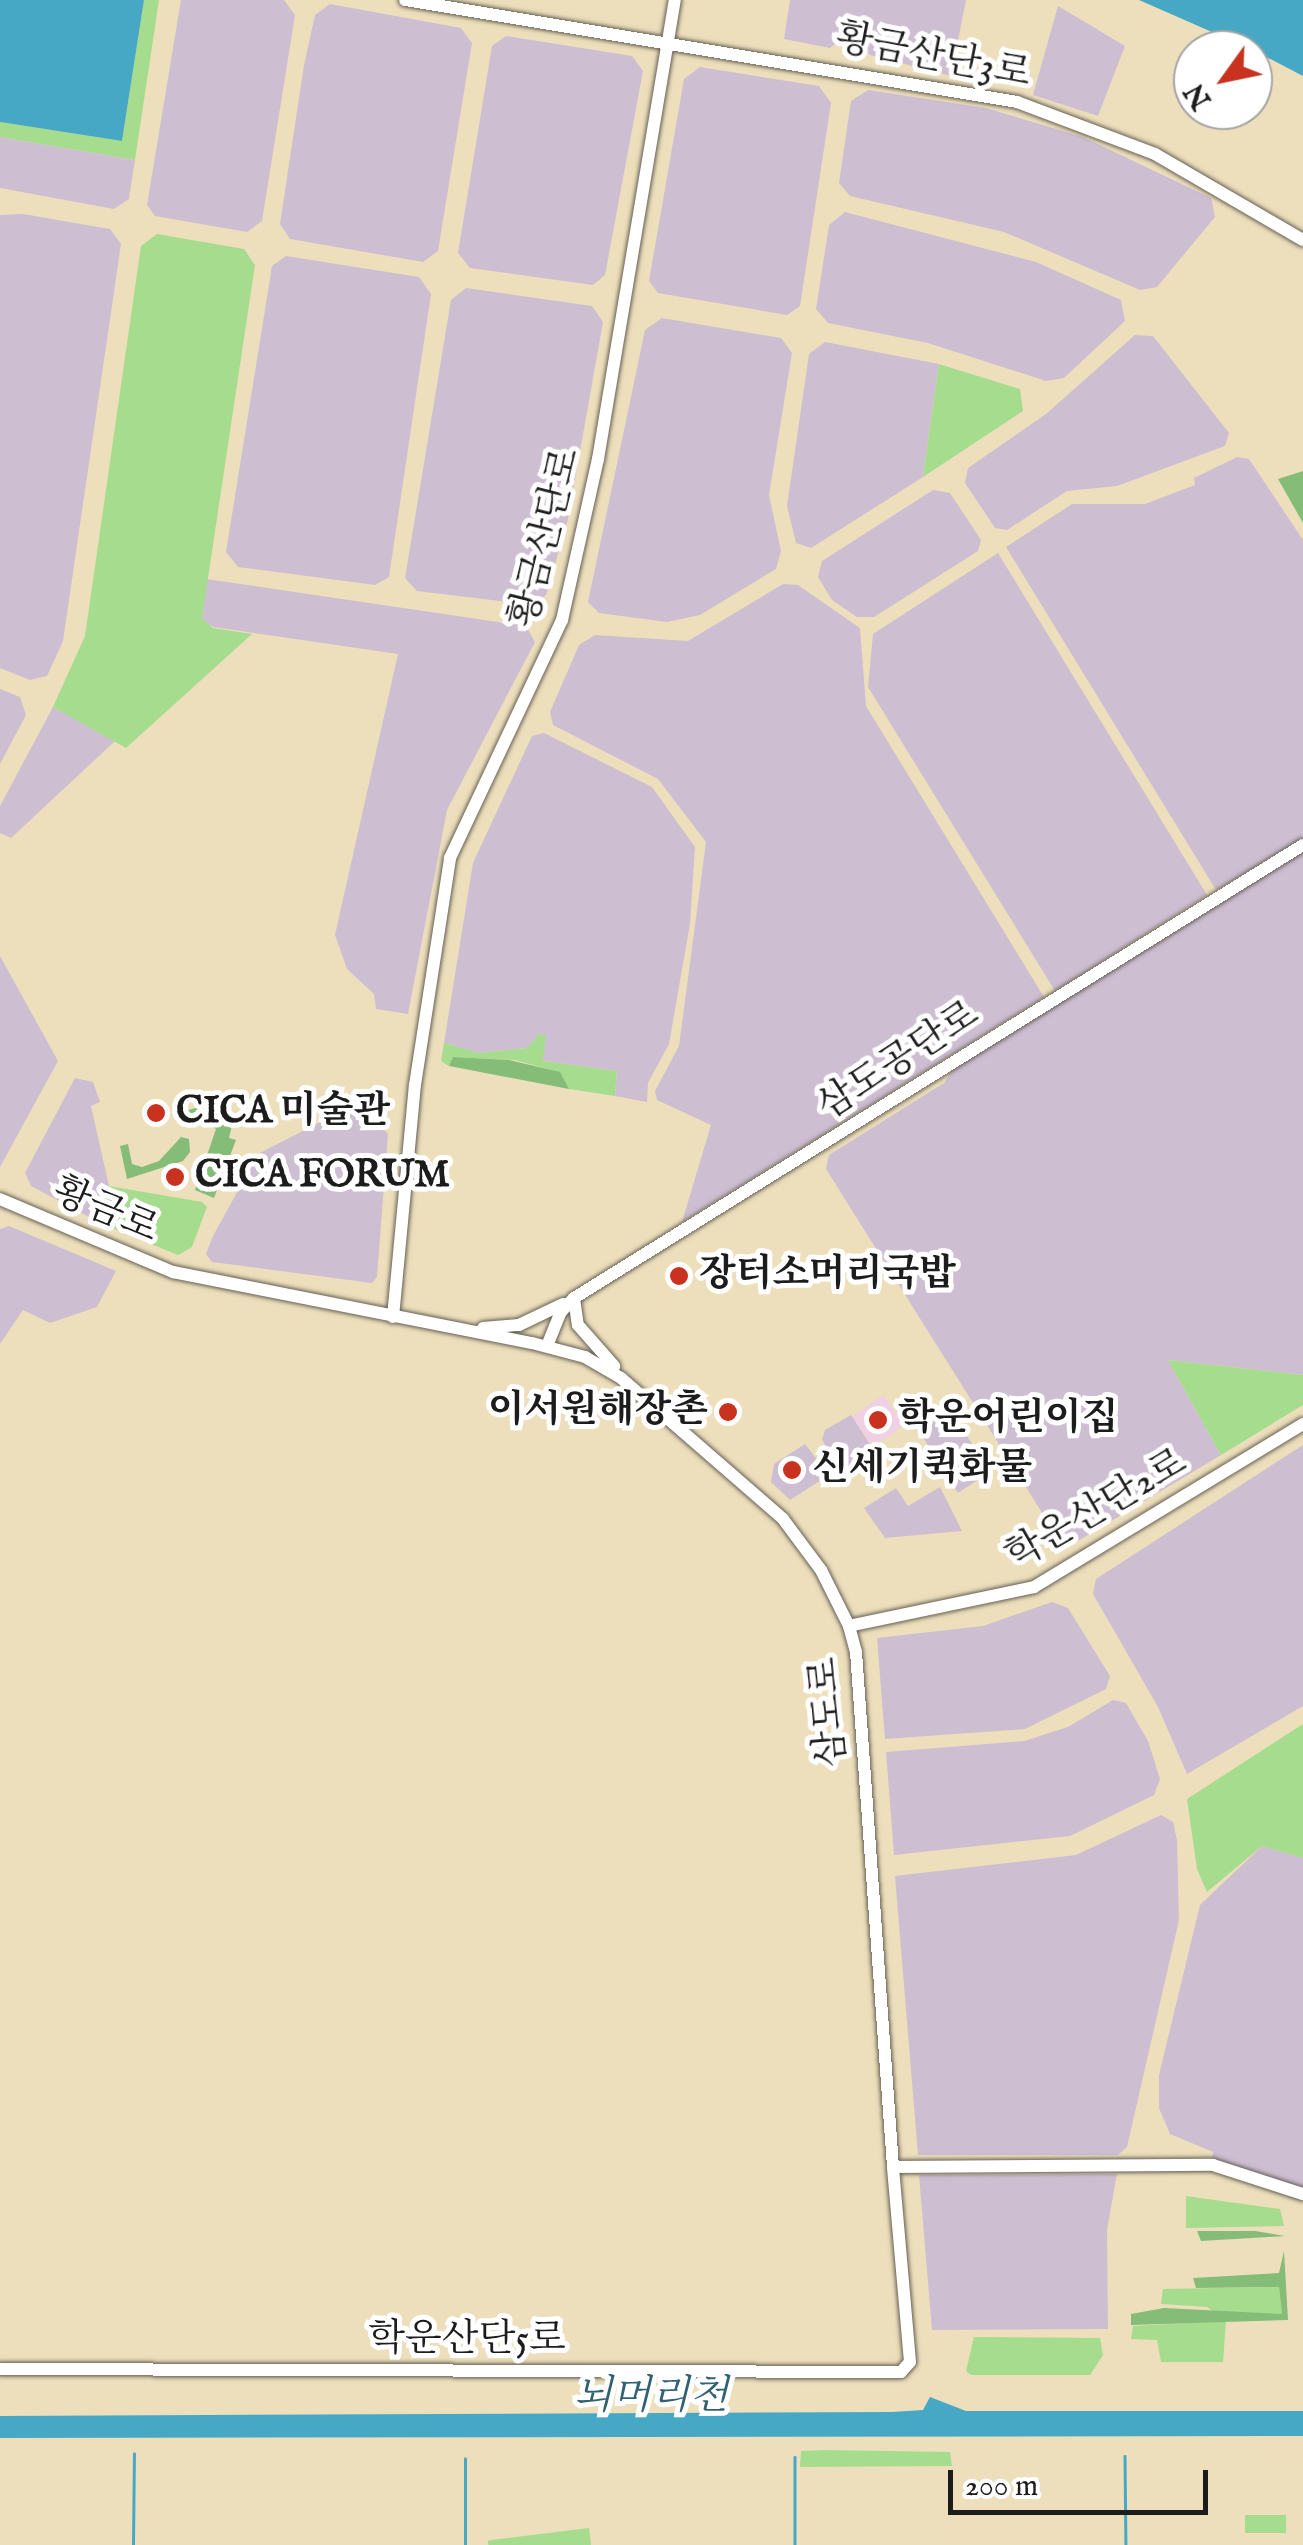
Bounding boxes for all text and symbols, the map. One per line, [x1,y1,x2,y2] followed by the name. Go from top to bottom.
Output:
[832,17,1034,99] street label: 황금산단3로
[1173,30,1273,130] north arrow
[1178,76,1220,115] text: N
[503,443,591,633] street label: 황금산단로
[810,993,988,1131] street label: 삼도공단로
[176,1090,390,1136] place label: CICA 미술관
[145,1102,167,1124] marker: CICA 미술관
[195,1154,450,1200] place label: CICA FORUM
[164,1166,186,1188] marker: CICA FORUM
[45,1169,165,1255] street label: 황금로
[699,1253,956,1299] place label: 장터소머리국밥
[668,1265,690,1287] marker: 장터소머리국밥
[488,1389,708,1435] place label: 이서원해장촌
[898,1397,1118,1443] place label: 학운어린이집
[717,1401,739,1423] marker: 이서원해장촌
[867,1409,889,1431] marker: 학운어린이집
[998,1441,1196,1581] street label: 학운산단2로
[812,1447,1032,1493] place label: 신세기퀵화물
[781,1459,803,1481] marker: 신세기퀵화물
[802,1655,858,1769] street label: 삼도로
[368,2318,566,2364] street label: 학운산단5로
[574,2374,728,2422] water label: 뇌머리천
[953,2450,1213,2512] scale bar
[965,2468,1038,2506] text: 200 m

